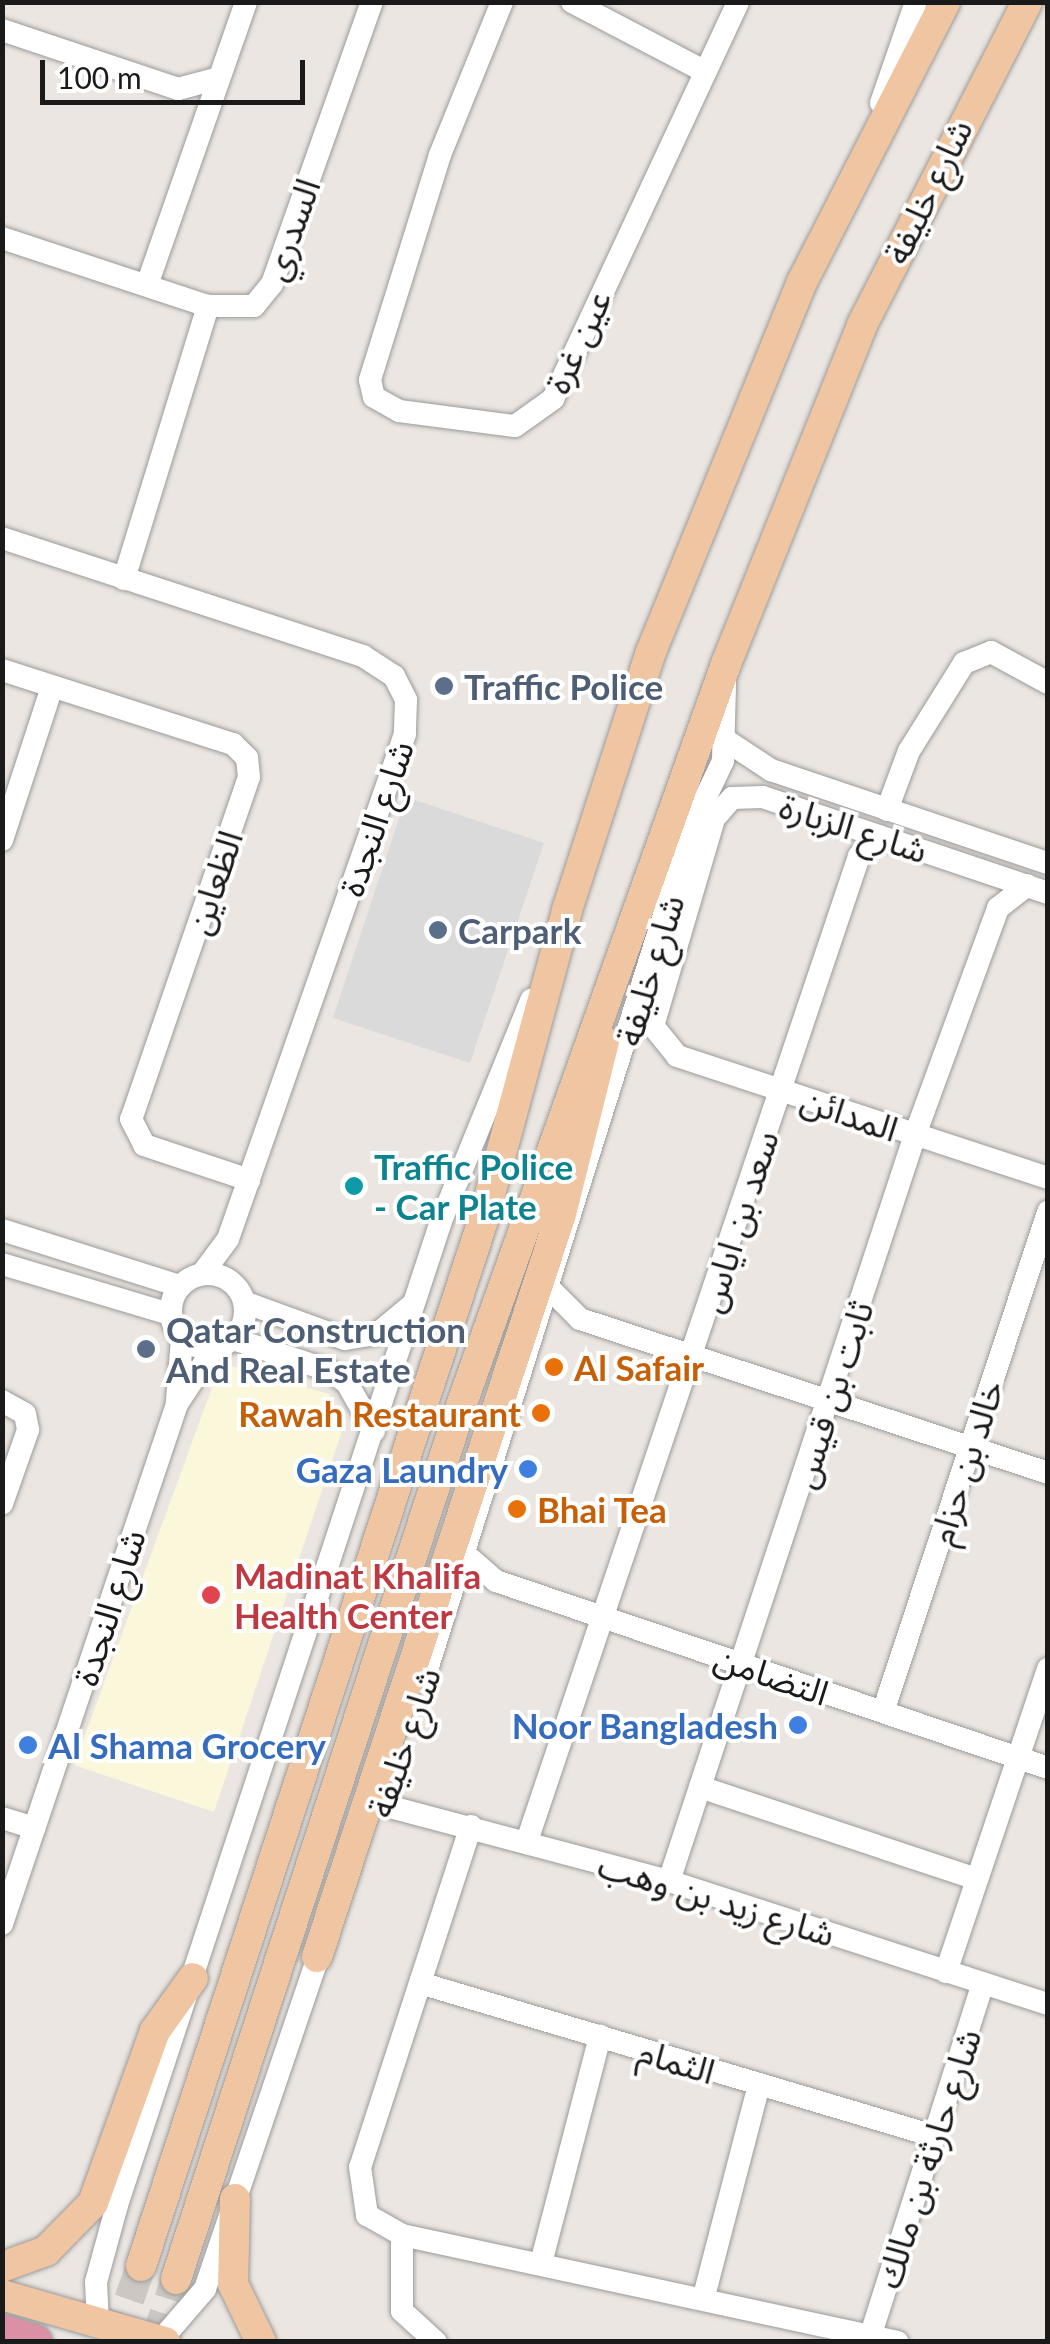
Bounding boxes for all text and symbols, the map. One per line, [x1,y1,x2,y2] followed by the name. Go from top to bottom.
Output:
[45,40,310,102] scale bar
[57,59,142,95] text: 100 m
[874,112,980,270] street label: شارع خليفة
[252,172,328,286] street label: السدري
[535,283,619,399] street label: عين غرة
[464,665,663,707] place label: Traffic Police
[433,675,455,697] marker: Traffic Police
[329,735,421,901] street label: شارع النجدة
[775,783,933,871] street label: شارع الزبارة
[176,825,250,939] street label: الظعاين
[606,889,692,1051] street label: شارع خليفة
[458,909,581,951] place label: Carpark
[427,919,449,941] marker: Carpark
[796,1077,904,1149] street label: المدائن
[688,1125,786,1317] street label: سعد بن اياس
[374,1145,573,1227] place label: Traffic Police - Car Plate
[343,1175,365,1197] marker: Traffic Police - Car Plate
[781,1295,881,1493] street label: ثابت بن قيس
[166,1308,467,1390] place label: Qatar Construction And Real Estate
[135,1338,157,1360] marker: Qatar Construction And Real Estate
[574,1346,704,1388] place label: Al Safair
[543,1356,565,1378] marker: Al Safair
[919,1375,1011,1549] street label: خالد بن حزام
[238,1392,521,1434] place label: Rawah Restaurant
[530,1402,552,1424] marker: Rawah Restaurant
[296,1448,508,1490] place label: Gaza Laundry
[517,1458,539,1480] marker: Gaza Laundry
[537,1488,668,1530] place label: Bhai Tea
[506,1498,528,1520] marker: Bhai Tea
[63,1524,153,1690] street label: شارع النجدة
[234,1554,481,1636] place label: Madinat Khalifa Health Center
[198,1582,224,1608] marker: Madinat Khalifa Health Center
[709,1635,835,1713] street label: التضامن
[358,1662,448,1822] street label: شارع خليفة
[511,1704,778,1746] place label: Noor Bangladesh
[787,1714,809,1736] marker: Noor Bangladesh
[48,1724,326,1766] place label: Al Shama Grocery
[17,1734,39,1756] marker: Al Shama Grocery
[594,1842,840,1954] street label: شارع زيد بن وهب
[865,2023,989,2293] street label: شارع حارثة بن مالك
[634,2029,720,2091] street label: الثمام

